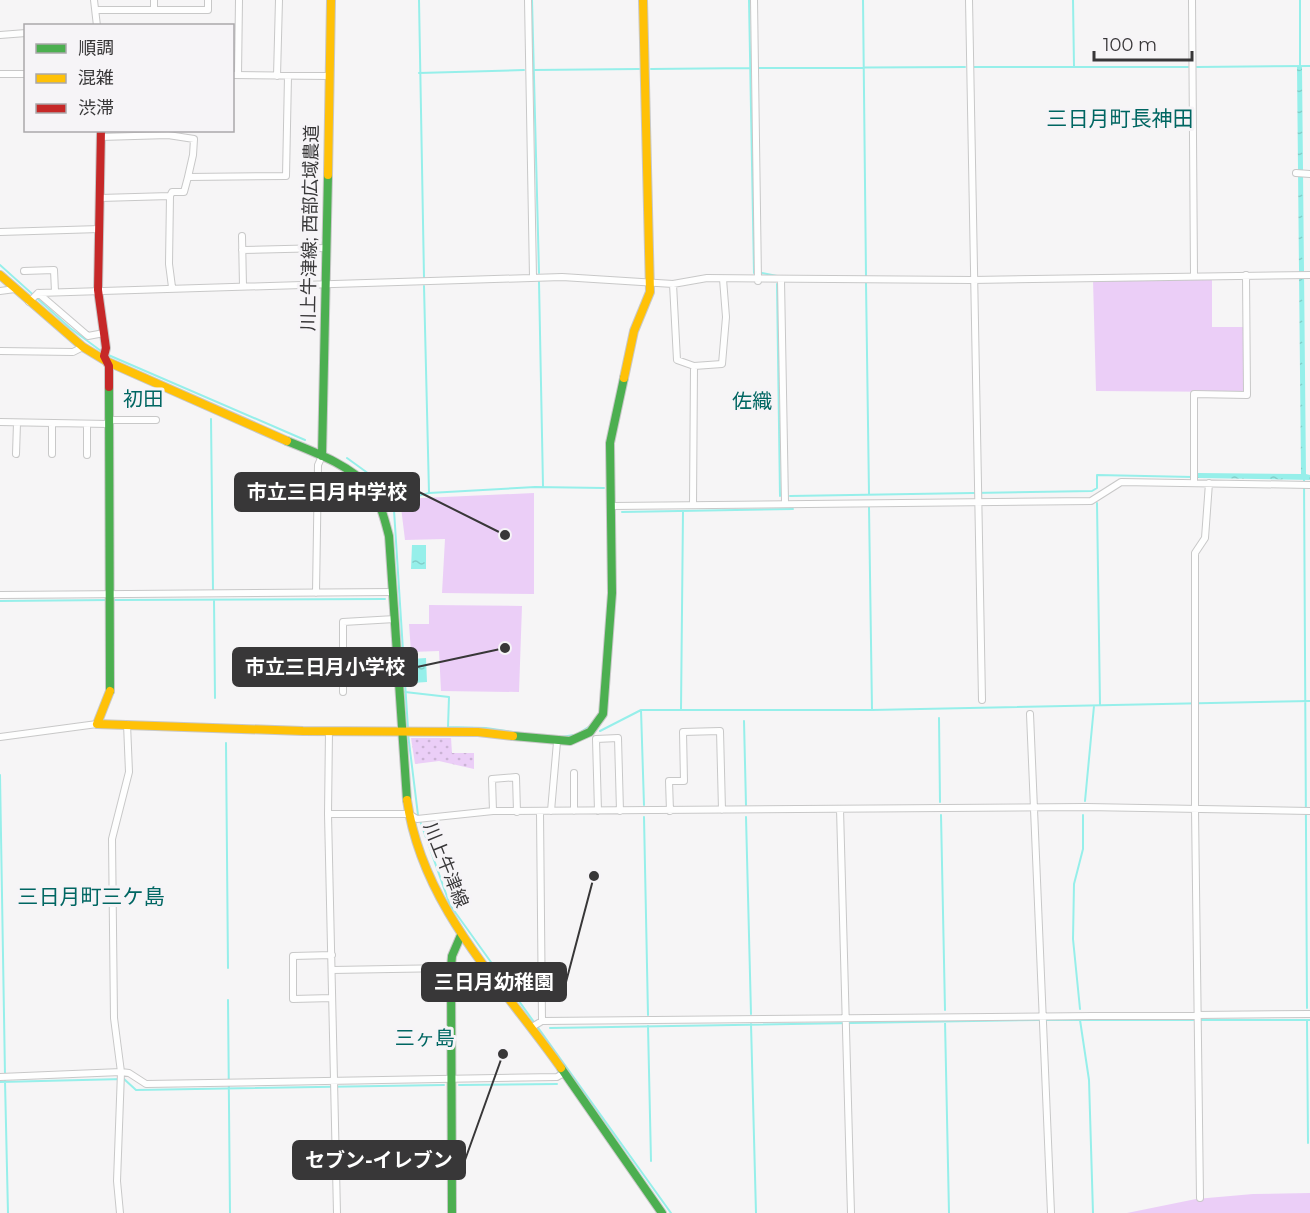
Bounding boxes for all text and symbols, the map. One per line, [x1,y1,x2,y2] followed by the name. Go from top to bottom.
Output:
[24,24,234,132] legend
[1094,24,1192,62] scale bar
[1103,34,1157,56] text: 100 m
[78,37,114,59] text: 順調
[78,67,114,89] text: 混雑
[78,97,114,119] text: 渋滞
[1047,106,1194,131] district label: 三日月町長神田
[297,125,323,331] street label: 川上牛津線; 西部広域農道
[123,387,163,411] district label: 初田
[732,389,772,413] district label: 佐織
[235,473,419,511] callout: 市立三日月中学校
[247,480,407,504] text: 市立三日月中学校
[233,648,417,686] callout: 市立三日月小学校
[245,655,405,679] text: 市立三日月小学校
[419,819,473,911] street label: 川上牛津線
[18,884,165,909] district label: 三日月町三ケ島
[422,963,566,1001] callout: 三日月幼稚園
[434,970,554,994] text: 三日月幼稚園
[395,1026,455,1050] district label: 三ヶ島
[293,1141,465,1179] callout: セブン-イレブン
[305,1148,453,1172] text: セブン-イレブン

